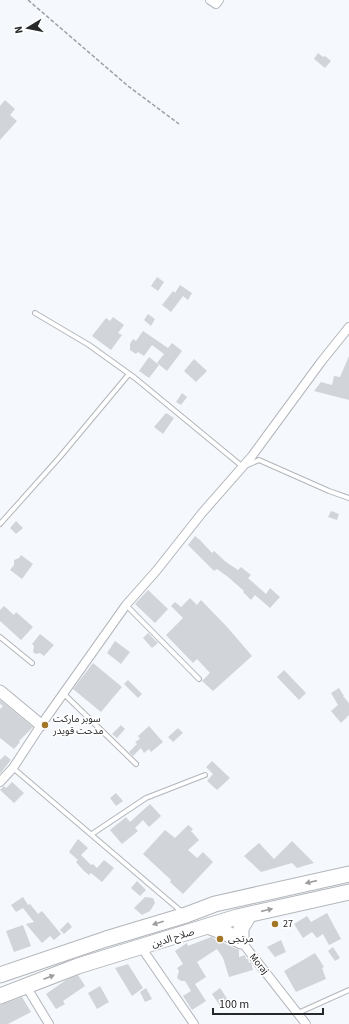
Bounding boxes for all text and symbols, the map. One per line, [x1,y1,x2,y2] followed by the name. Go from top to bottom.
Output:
[8,8,48,48] north arrow
[11,25,27,35] text: N
[52,712,104,738] place label: سوبر ماركت مدحت قويدر
[40,720,50,730] marker: سوبر ماركت مدحت قويدر
[305,880,317,886] one-way arrow
[261,907,273,913] one-way arrow
[283,917,293,931] place label: 27
[270,919,280,929] marker: 27
[152,920,164,926] one-way arrow
[150,925,196,951] street label: صلاح الدين
[228,932,254,946] place label: مرتجى
[215,934,225,944] marker: مرتجى
[246,950,272,978] street label: Moraj
[44,974,56,980] one-way arrow
[213,990,323,1016] scale bar
[219,996,249,1013] text: 100 m

